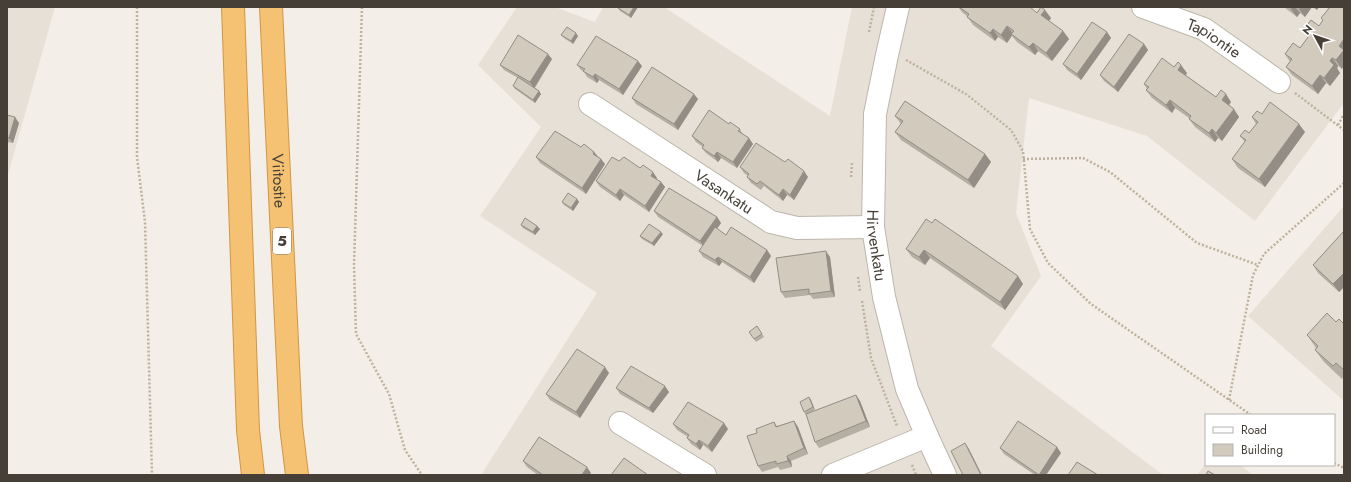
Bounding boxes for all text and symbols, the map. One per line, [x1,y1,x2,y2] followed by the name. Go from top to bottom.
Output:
[1184,12,1246,63] street label: Tapiontie
[1295,16,1335,56] north arrow
[1298,21,1316,38] text: N
[267,153,292,208] street label: Viitostie
[690,164,758,219] street label: Vasankatu
[861,209,893,283] street label: Hirvenkatu
[273,228,291,254] road number: 5
[1205,414,1335,466] legend
[1241,421,1267,439] text: Road
[1241,441,1283,459] text: Building

